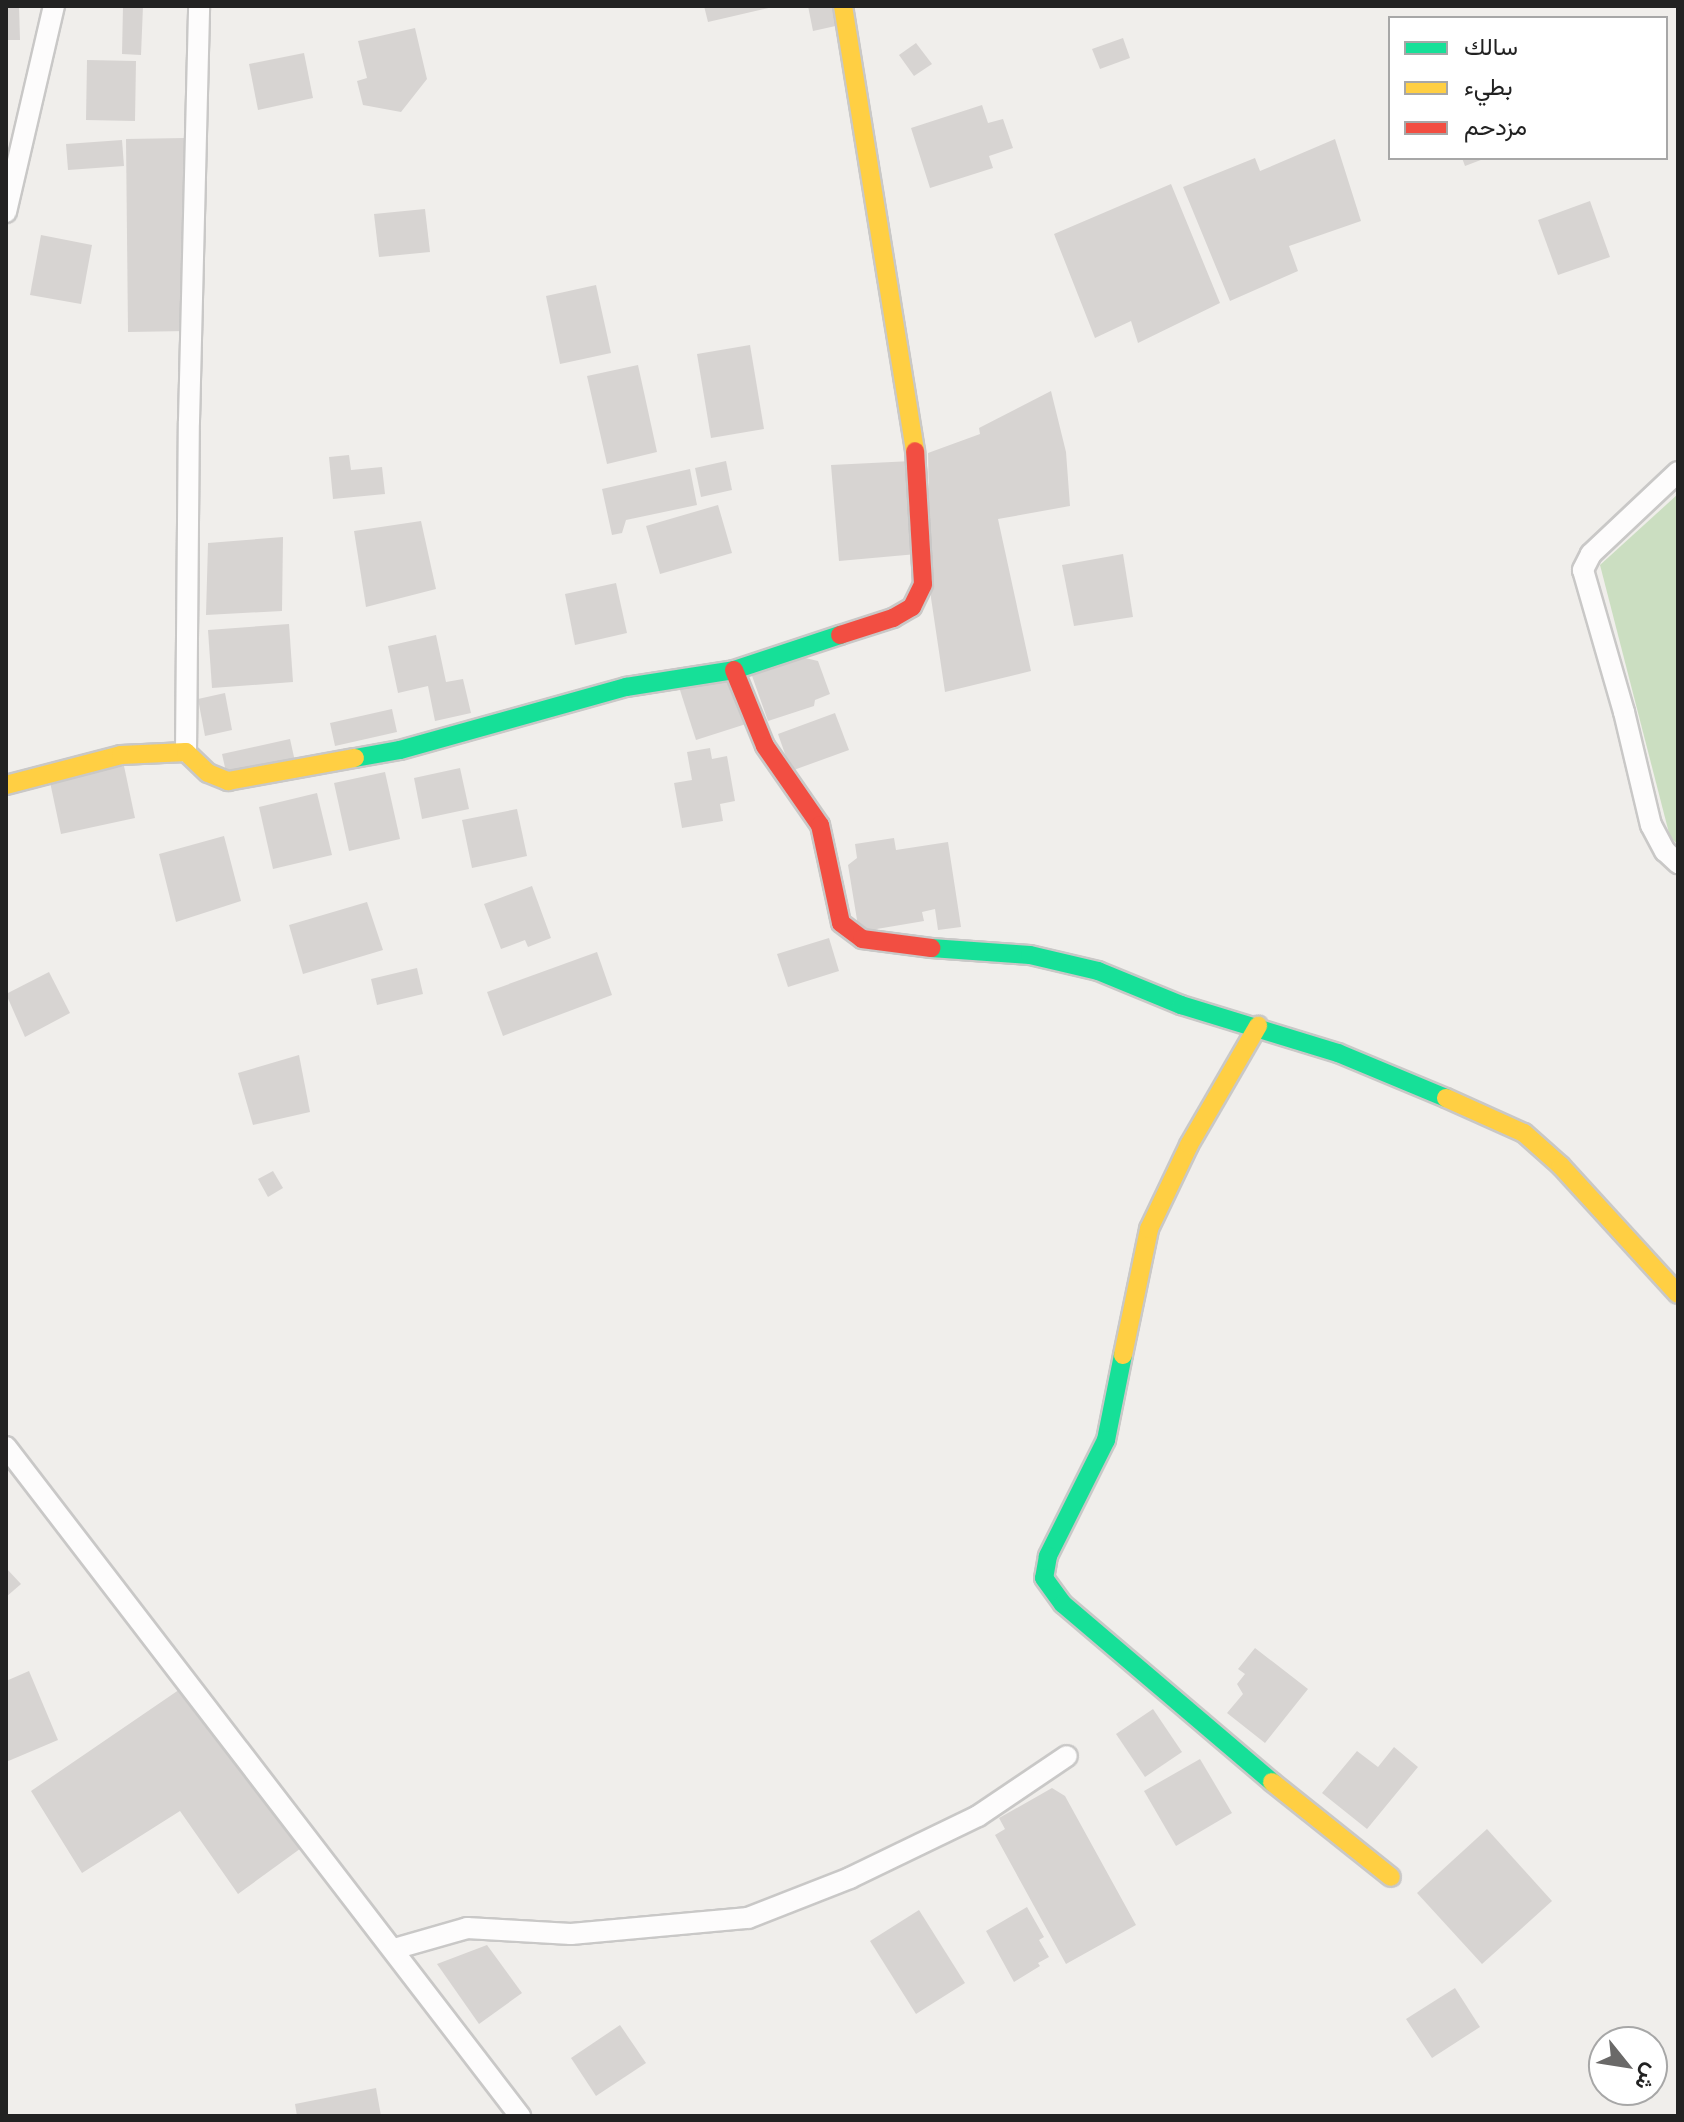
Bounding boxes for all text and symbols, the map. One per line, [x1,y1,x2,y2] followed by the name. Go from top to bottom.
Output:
[1388,16,1668,160] legend
[1464,30,1518,63] text: سالك
[1464,70,1513,103] text: بطيء
[1464,110,1527,143] text: مزدحم
[1588,2026,1668,2106] north arrow
[1627,2058,1668,2096] text: ش

